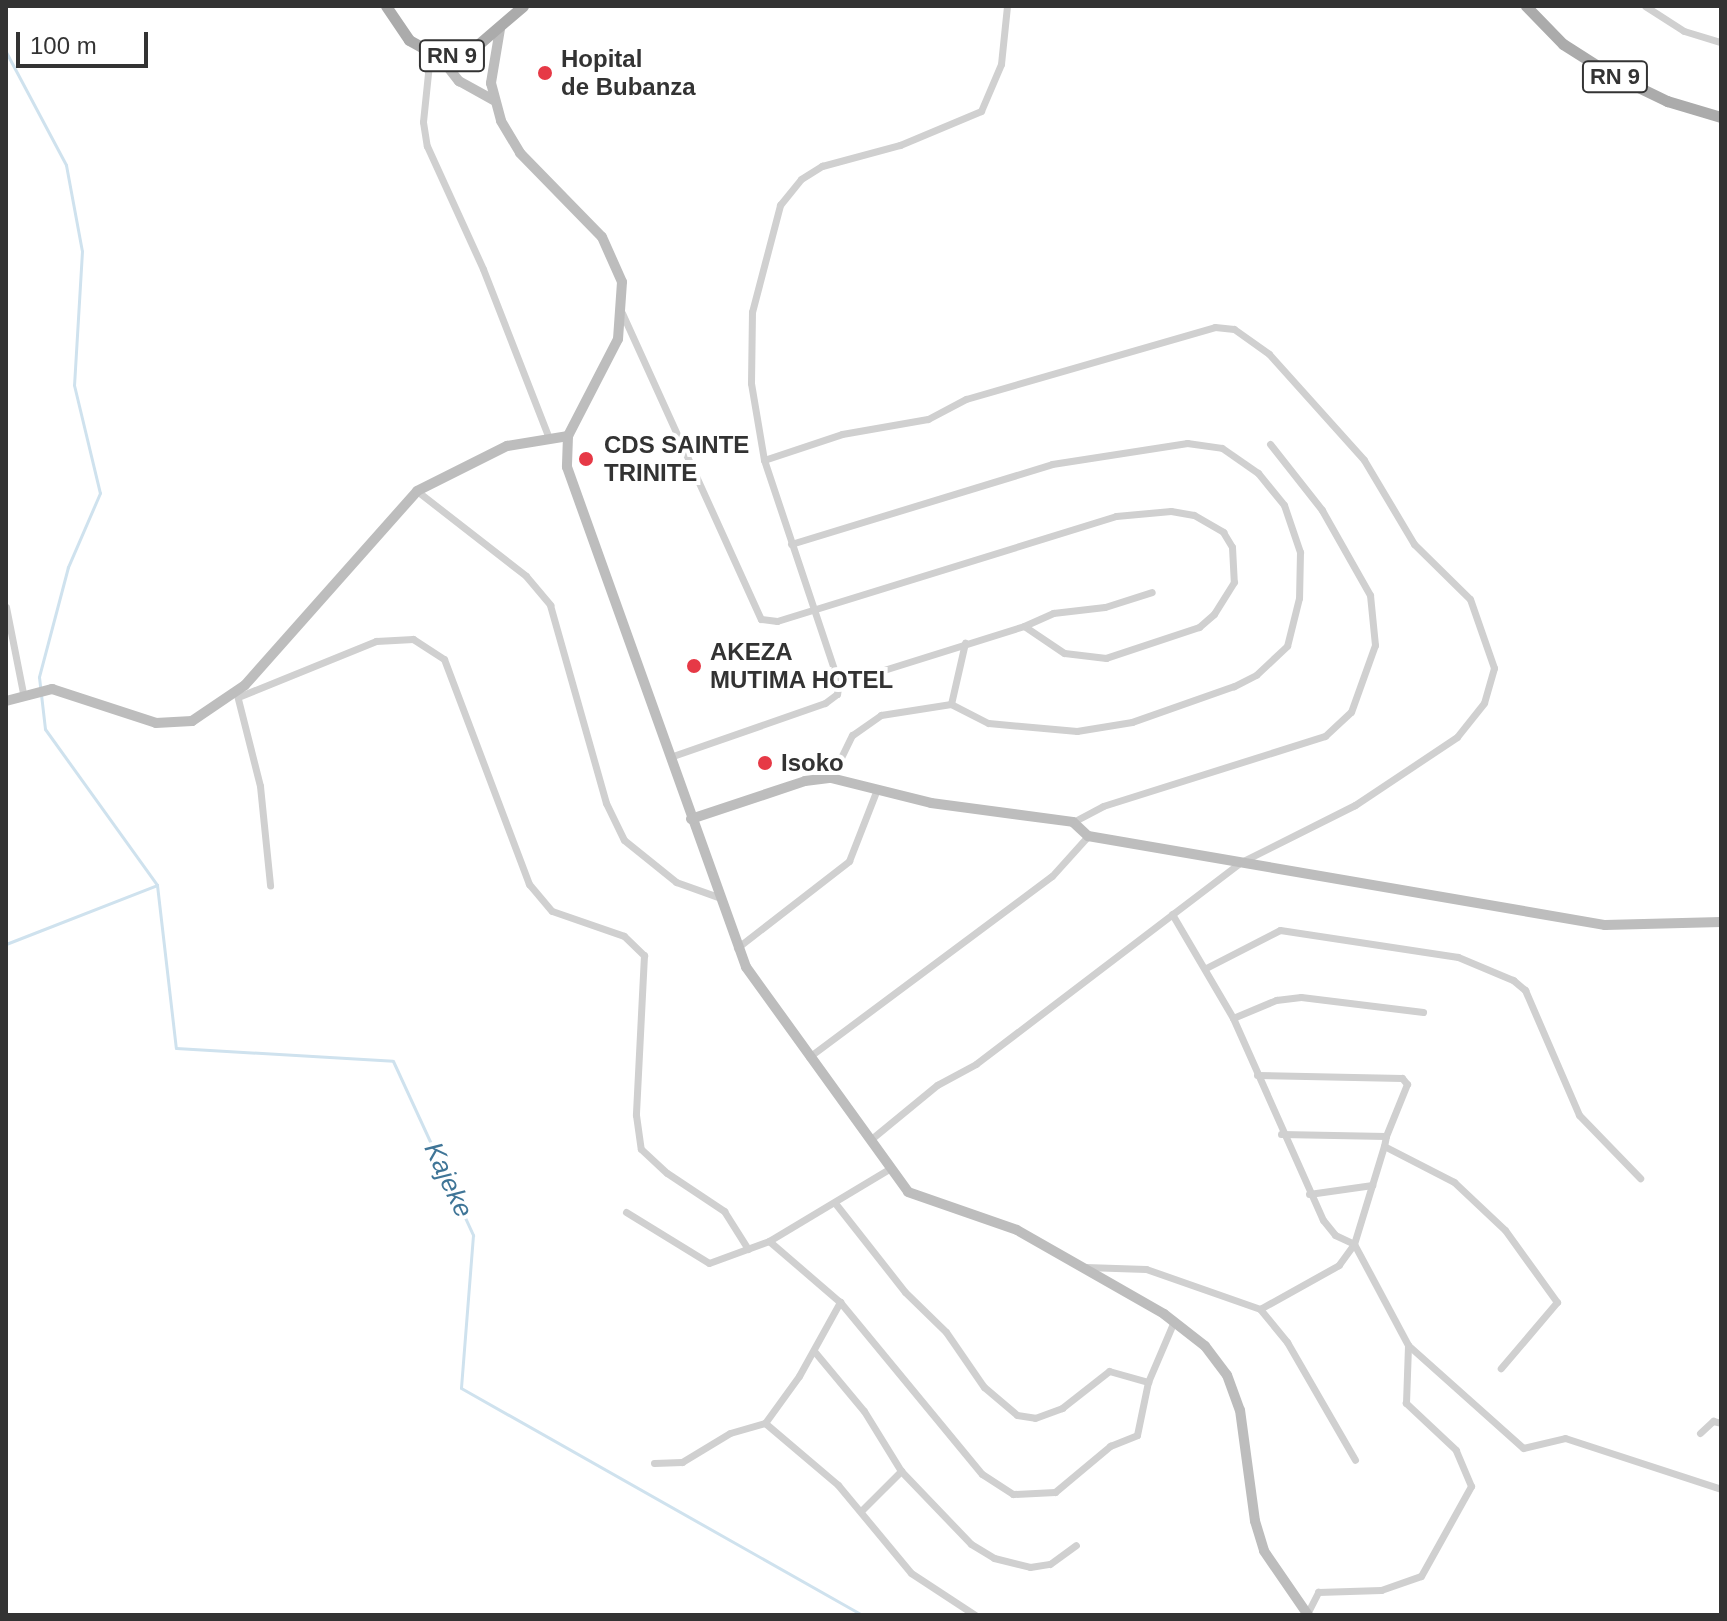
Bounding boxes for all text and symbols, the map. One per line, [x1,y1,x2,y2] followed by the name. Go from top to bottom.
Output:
[20,16,152,66] scale bar
[30,32,97,59] text: 100 m
[418,38,486,74] road number: RN 9
[561,45,696,101] place label: Hopital de Bubanza
[1581,59,1649,95] road number: RN 9
[536,64,554,82] marker: Hopital de Bubanza
[604,431,749,487] place label: CDS SAINTE TRINITE
[575,448,597,470] marker: CDS SAINTE TRINITE
[710,638,894,694] place label: AKEZA MUTIMA HOTEL
[685,657,703,675] marker: AKEZA MUTIMA HOTEL
[781,749,844,777] place label: Isoko
[756,754,774,772] marker: Isoko
[417,1137,479,1223] water label: Kajeke

